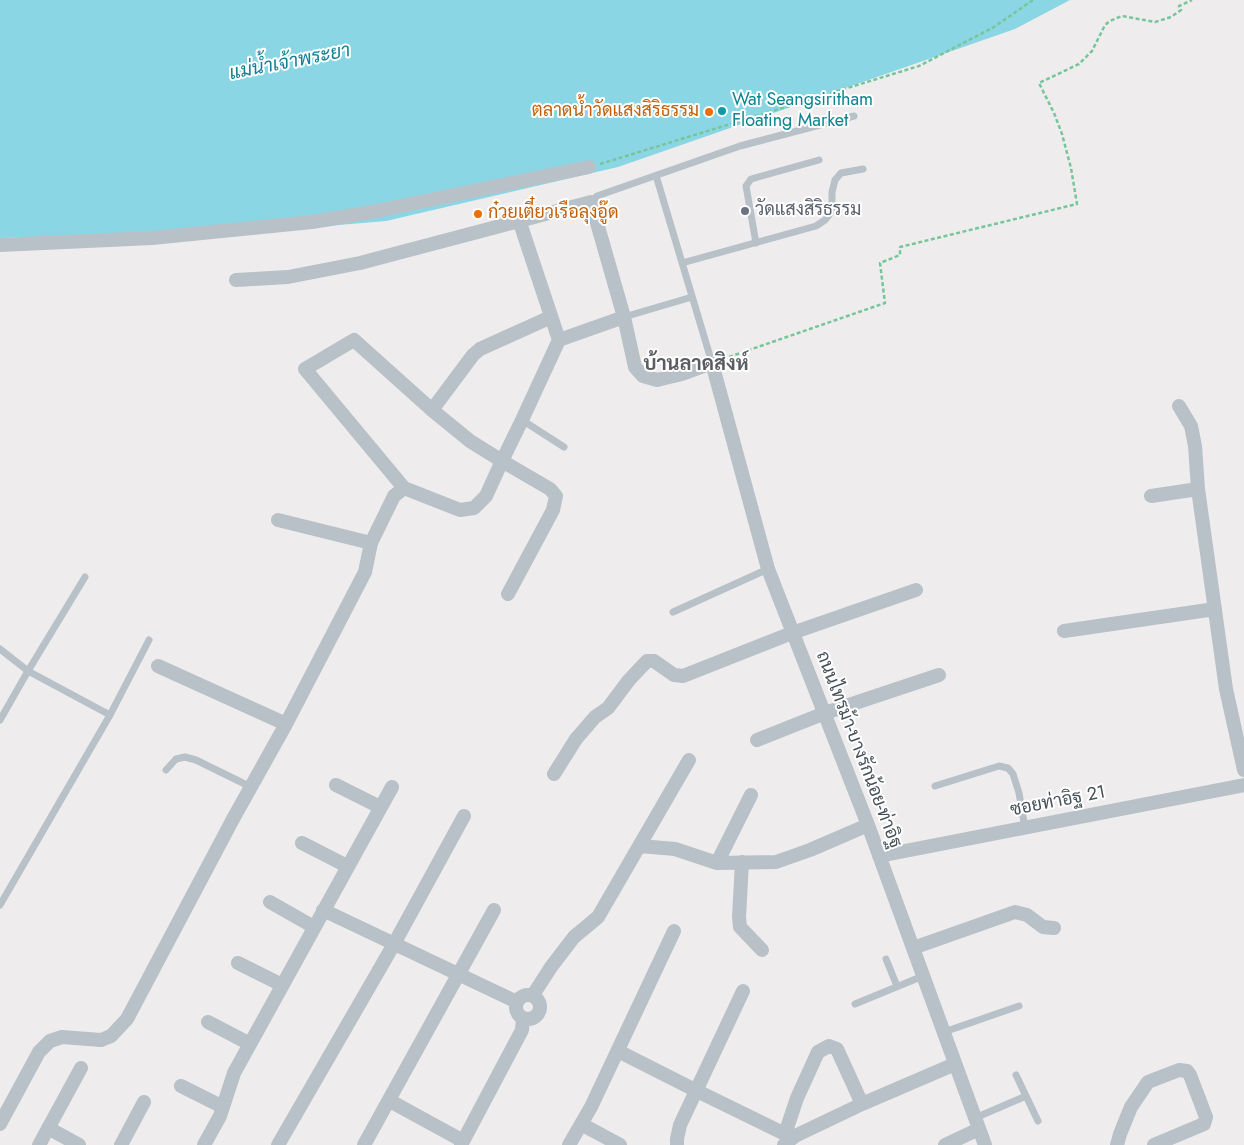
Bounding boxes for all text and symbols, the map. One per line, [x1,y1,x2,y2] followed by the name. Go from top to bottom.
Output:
[228,40,352,86] water label: แม่น้ำเจ้าพระยา
[732,90,873,132] place label: Wat Seangsiritham Floating Market
[532,101,699,123] place label: ตลาดน้ำวัดแสงสิริธรรม
[716,105,728,117] marker: Wat Seangsiritham Floating Market
[703,106,715,118] marker: ตลาดน้ำวัดแสงสิริธรรม
[755,200,861,222] place label: วัดแสงสิริธรรม
[488,203,619,225] place label: ก๋วยเตี๋ยวเรือลุงอู๊ด
[739,205,751,217] marker: วัดแสงสิริธรรม
[472,208,484,220] marker: ก๋วยเตี๋ยวเรือลุงอู๊ด
[643,353,749,377] district label: บ้านลาดสิงห์
[810,649,906,851] street label: ถนนไทรม้า-บางรักน้อย-ท่าอิฐ
[1009,782,1107,822] street label: ซอยท่าอิฐ 21

